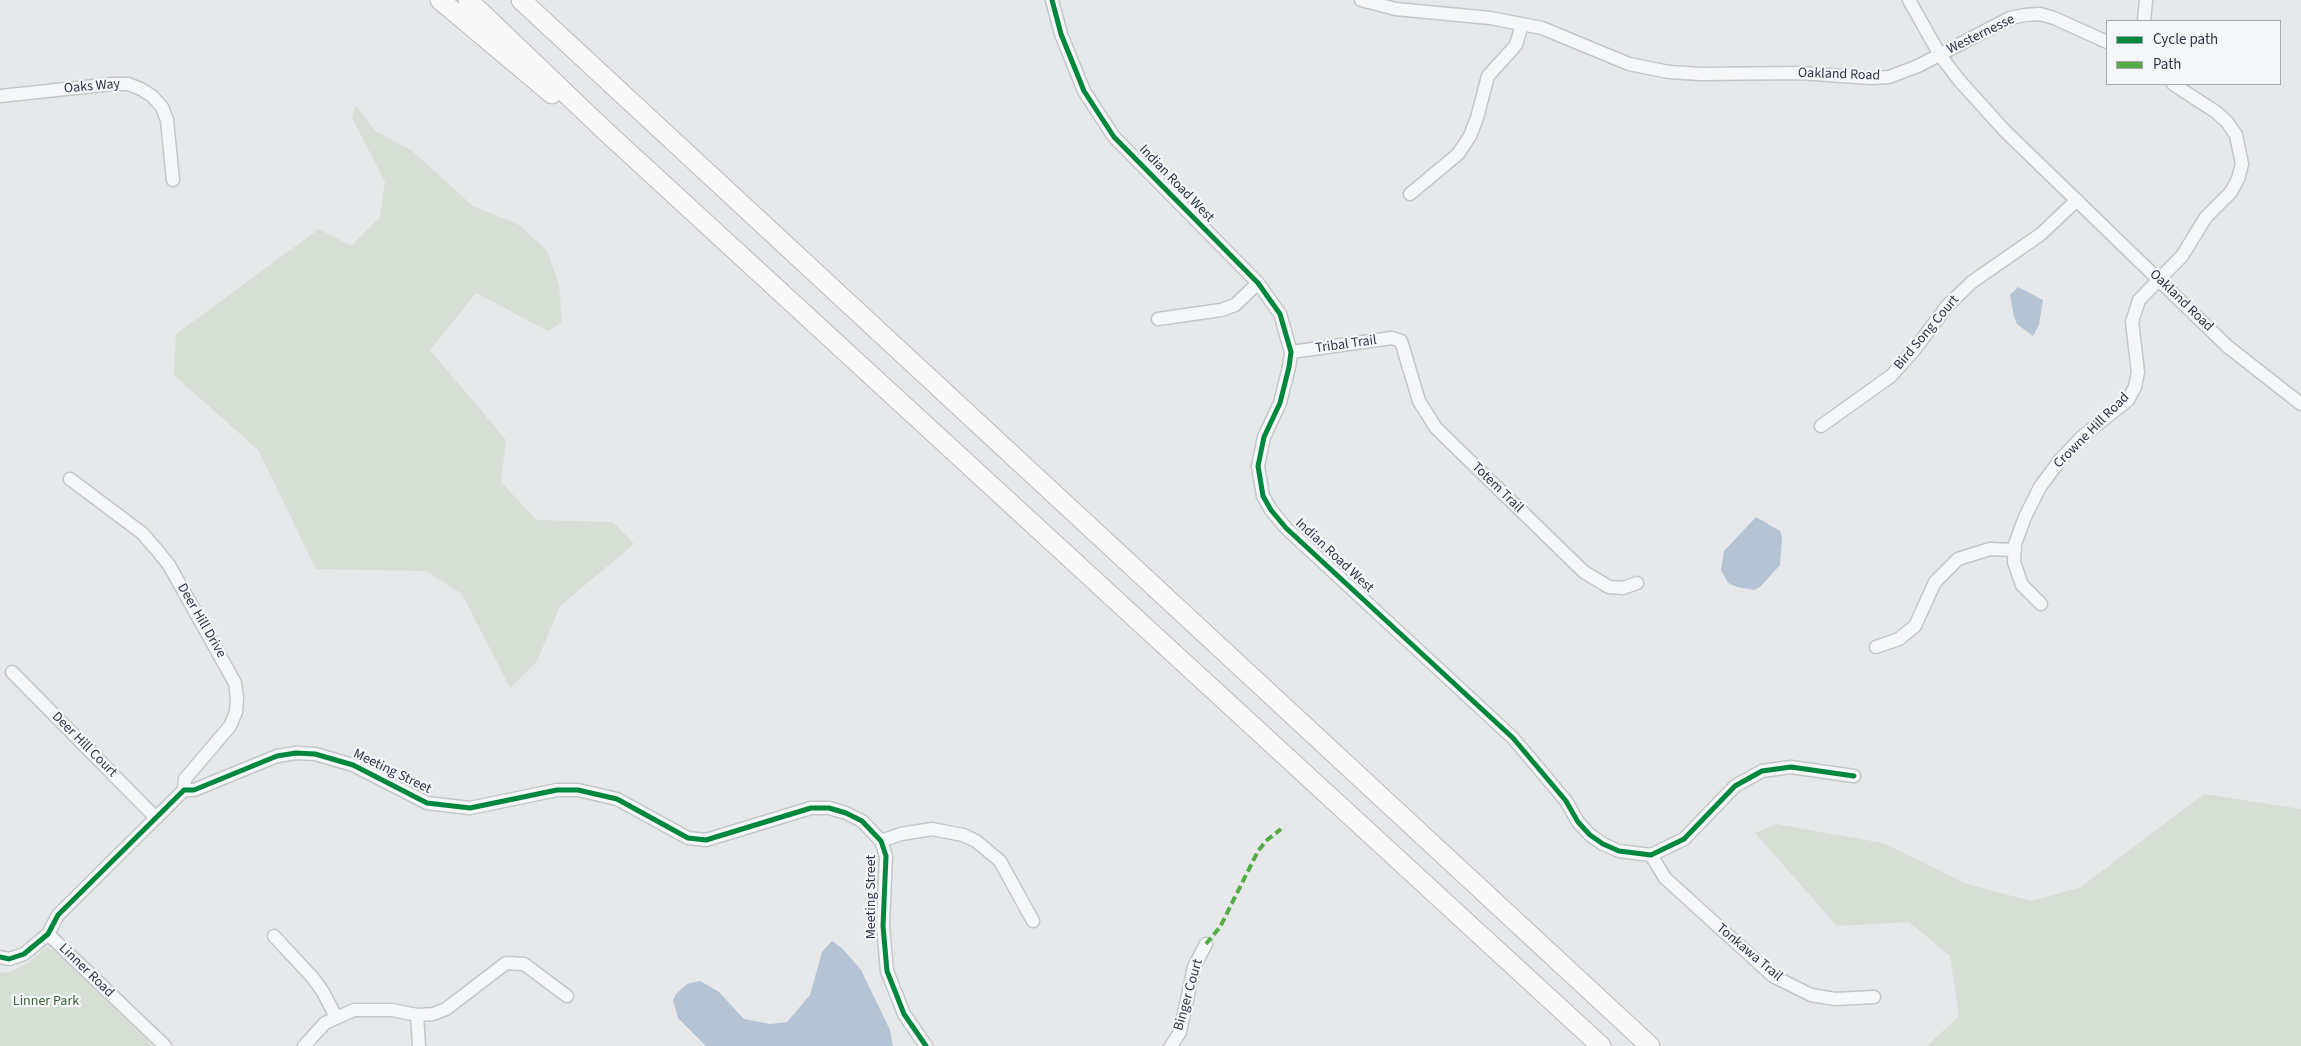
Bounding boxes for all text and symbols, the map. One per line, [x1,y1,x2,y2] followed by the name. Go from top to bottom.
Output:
[1944,11,2018,59] street label: Westernesse
[2106,20,2281,85] legend
[2153,29,2218,50] text: Cycle path
[2153,54,2181,75] text: Path
[1798,65,1880,85] street label: Oakland Road
[63,76,121,98] street label: Oaks Way
[1135,142,1217,226] street label: Indian Road West
[2146,266,2216,336] street label: Oakland Road
[1891,292,1963,374] street label: Bird Song Court
[1314,332,1378,358] street label: Tribal Trail
[2051,390,2133,472] street label: Crowne Hill Road
[1468,459,1526,517] street label: Totem Trail
[1291,515,1377,597] street label: Indian Road West
[173,581,229,661] street label: Deer Hill Drive
[48,709,120,781] street label: Deer Hill Court
[350,746,434,798] street label: Meeting Street
[864,855,880,939] street label: Meeting Street
[1713,921,1785,985] street label: Tonkawa Trail
[55,941,117,1001] street label: Linner Road
[1171,957,1207,1033] street label: Binger Court
[13,994,79,1010] park label: Linner Park

